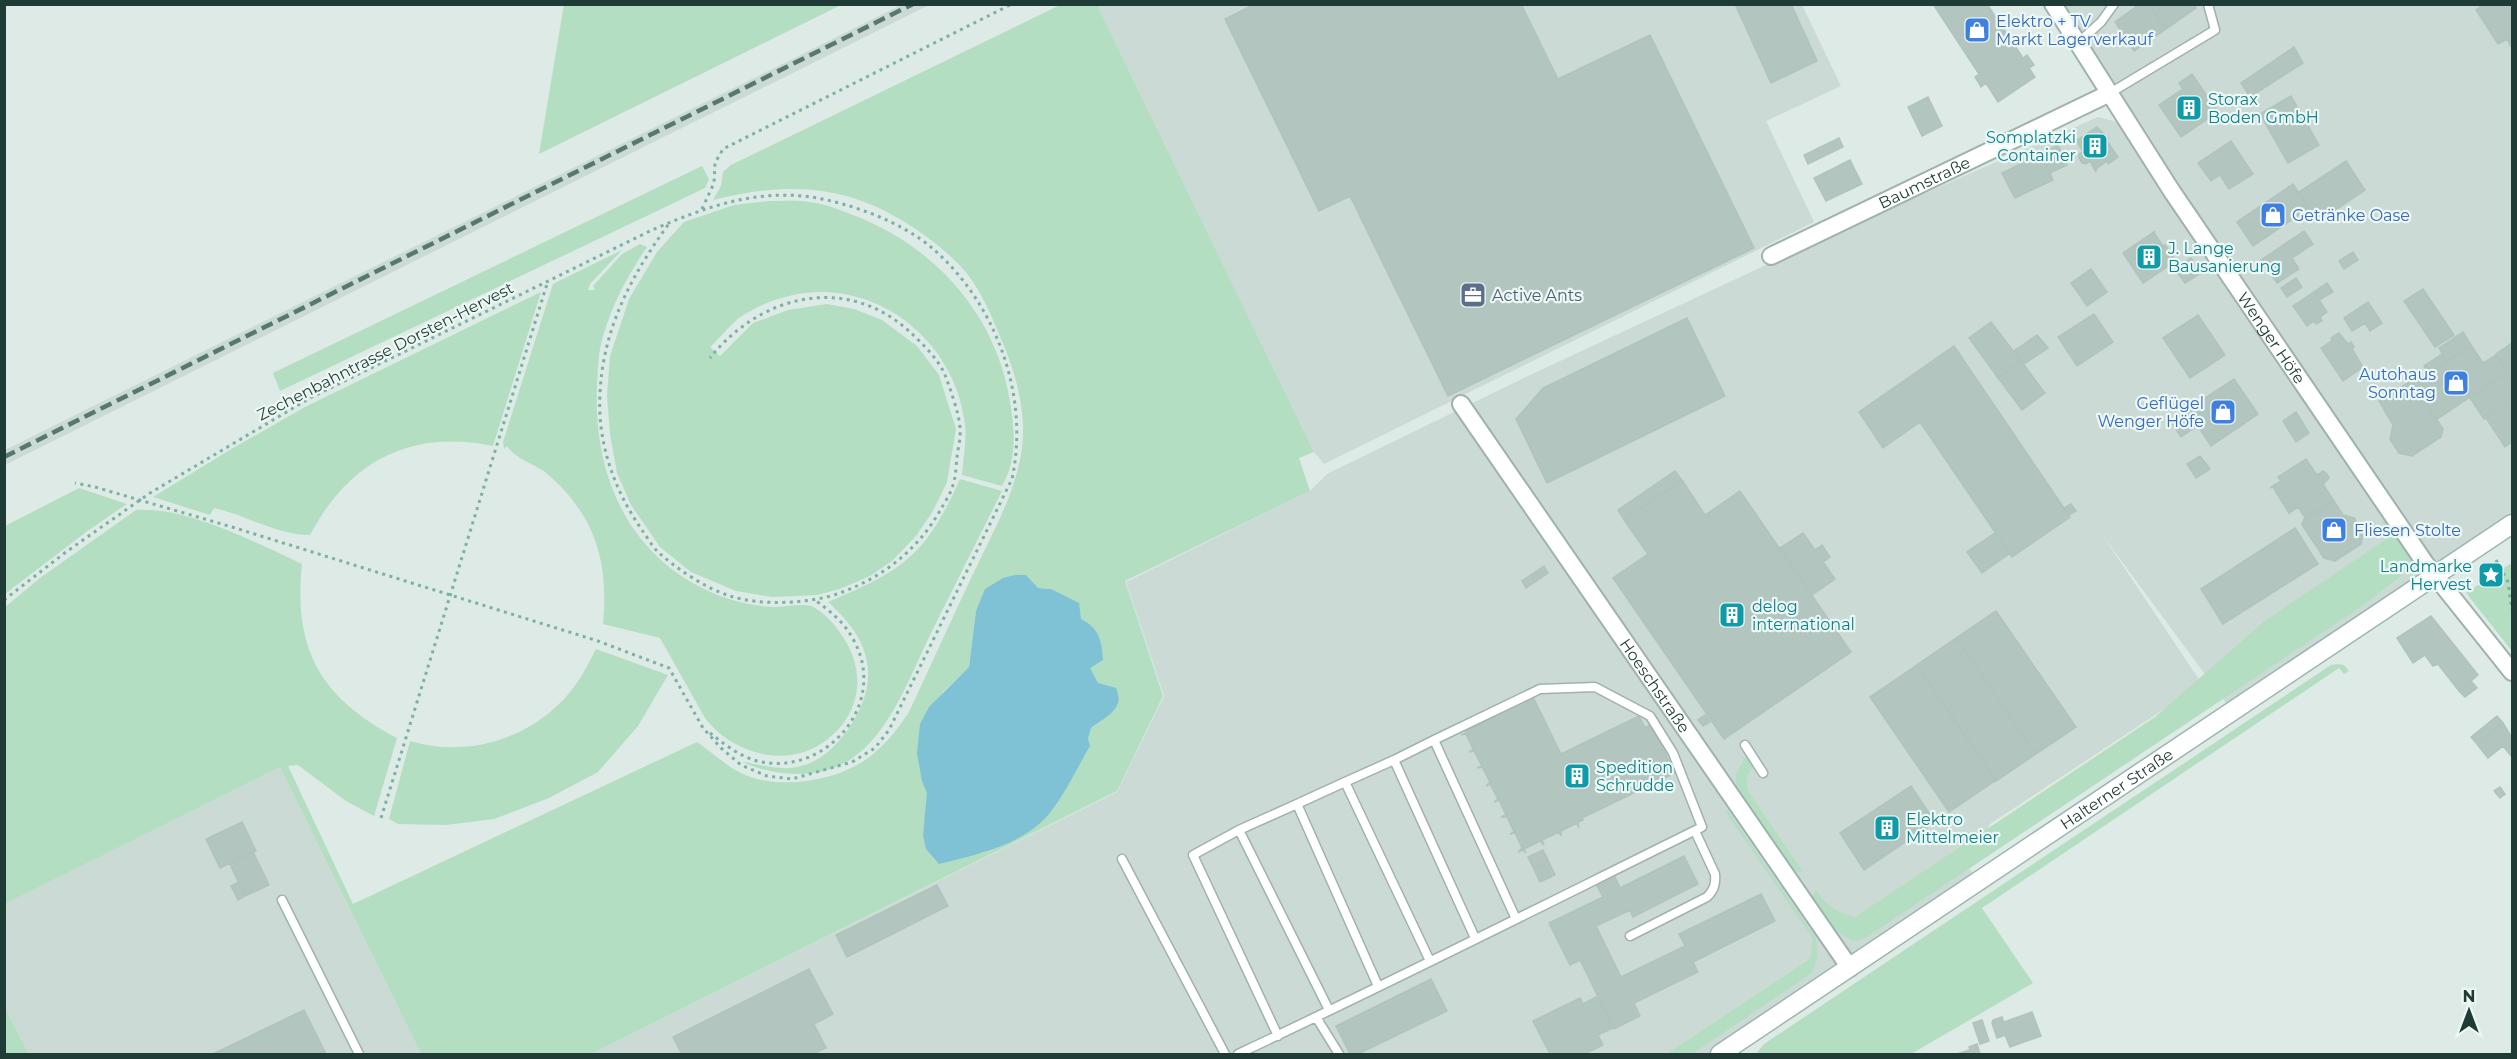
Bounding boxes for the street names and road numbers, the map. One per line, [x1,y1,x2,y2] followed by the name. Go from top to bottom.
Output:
[1876,153,1973,213] street label: Baumstraße
[254,278,517,425] street label: Zechenbahntrasse Dorsten-Hervest
[2233,289,2309,387] street label: Wenger Höfe
[1616,635,1694,737] street label: Hoeschstraße
[2057,745,2177,834] street label: Halterner Straße

